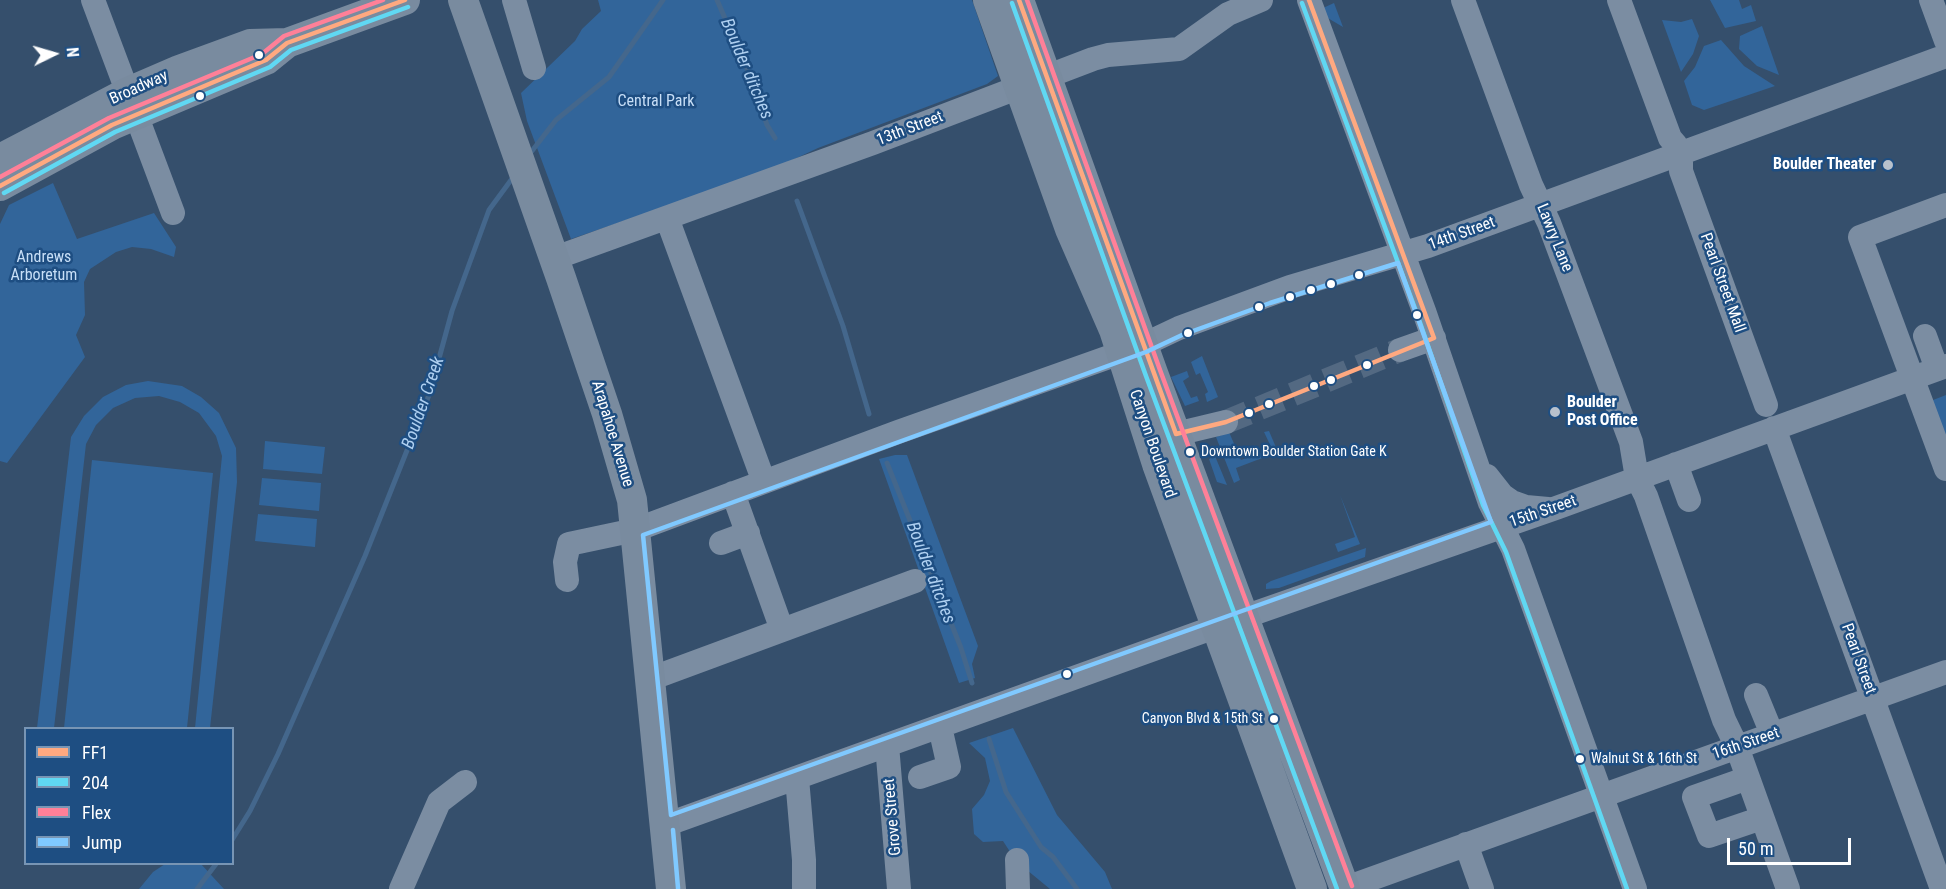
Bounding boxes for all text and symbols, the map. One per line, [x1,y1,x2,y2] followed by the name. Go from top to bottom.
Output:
[715,15,777,123] water label: Boulder ditches
[24,24,84,84] north arrow
[63,47,82,58] text: N
[253,49,265,61] unlabelled marker
[107,67,171,109] street label: Broadway
[194,90,206,102] unlabelled marker
[617,92,695,112] park label: Central Park
[874,108,946,150] street label: 13th Street
[1773,155,1876,175] place label: Boulder Theater
[1881,158,1895,172] marker: Boulder Theater
[1532,201,1576,275] street label: Lawry Lane
[1426,213,1498,255] street label: 14th Street
[1695,231,1749,335] street label: Pearl Street Mall
[11,248,77,286] park label: Andrews Arboretum
[1353,269,1365,281] unlabelled marker
[1325,278,1337,290] unlabelled marker
[1305,284,1317,296] unlabelled marker
[1284,291,1296,303] unlabelled marker
[1253,301,1265,313] unlabelled marker
[1411,309,1423,321] unlabelled marker
[1182,327,1194,339] unlabelled marker
[398,354,450,452] water label: Boulder Creek
[1361,359,1373,371] unlabelled marker
[1325,374,1337,386] unlabelled marker
[587,379,637,489] street label: Arapahoe Avenue
[1308,380,1320,392] unlabelled marker
[1125,387,1179,501] street label: Canyon Boulevard
[1567,393,1638,431] place label: Boulder Post Office
[1263,398,1275,410] unlabelled marker
[1548,405,1562,419] marker: Boulder Post Office
[1243,407,1255,419] unlabelled marker
[1201,444,1387,460] place label: Downtown Boulder Station Gate K
[1184,446,1196,458] marker: Downtown Boulder Station Gate K
[1507,492,1579,532] street label: 15th Street
[901,519,959,627] water label: Boulder ditches
[1836,621,1880,697] street label: Pearl Street
[1061,668,1073,680] unlabelled marker
[1142,711,1263,727] place label: Canyon Blvd & 15th St
[1268,713,1280,725] marker: Canyon Blvd & 15th St
[1710,724,1782,764] street label: 16th Street
[24,727,234,865] legend
[82,742,108,763] text: FF1
[1591,751,1697,767] place label: Walnut St & 16th St
[1574,753,1586,765] marker: Walnut St & 16th St
[82,772,109,793] text: 204
[880,778,906,856] street label: Grove Street
[82,802,111,823] text: Flex
[1730,826,1854,864] scale bar
[82,832,122,853] text: Jump
[1738,838,1773,859] text: 50 m

